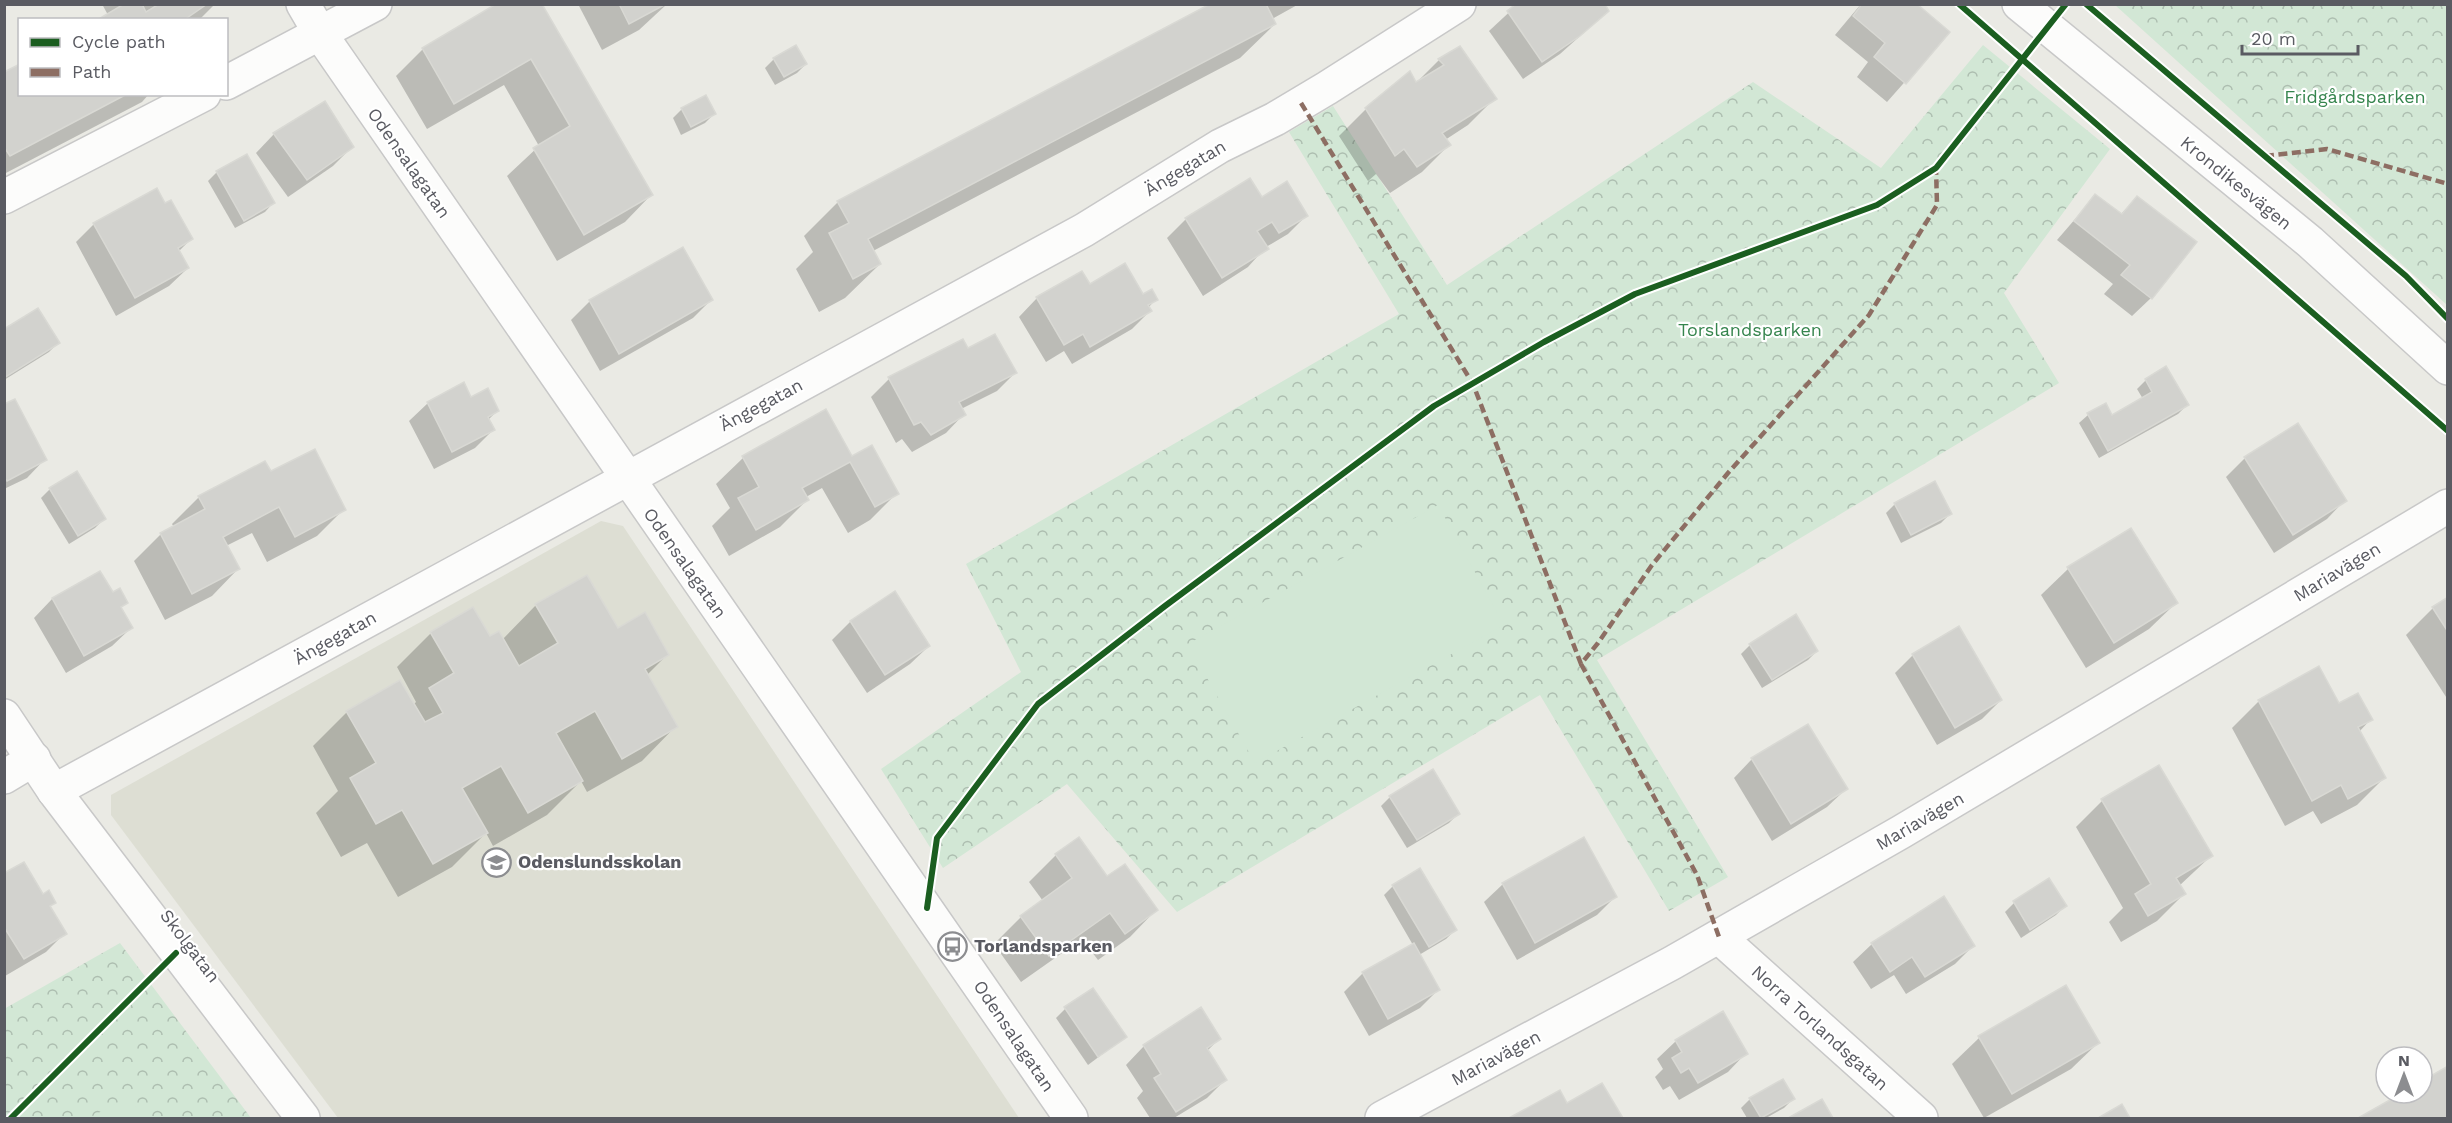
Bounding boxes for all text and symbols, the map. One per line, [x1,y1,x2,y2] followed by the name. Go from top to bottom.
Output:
[18,18,228,96] legend
[2242,18,2358,56] scale bar
[2251,28,2296,49] text: 20 m
[72,31,166,52] text: Cycle path
[72,61,112,82] text: Path
[2284,86,2426,107] park label: Fridgårdsparken
[364,103,455,222] street label: Odensalagatan
[2177,131,2296,234] street label: Krondikesvägen
[1140,135,1229,200] street label: Ängegatan
[1678,319,1822,340] park label: Torslandsparken
[716,374,806,435] street label: Ängegatan
[640,503,731,622] street label: Odensalagatan
[2289,537,2384,606] street label: Mariavägen
[290,606,380,669] street label: Ängegatan
[1872,787,1967,854] street label: Mariavägen
[481,846,513,878] school or university icon: Odenslundsskolan
[518,851,682,872] place label: Odenslundsskolan
[156,905,225,986] street label: Skolgatan
[937,930,969,962] bus stop icon: Torlandsparken
[974,935,1113,956] place label: Torlandsparken
[1748,961,1893,1095] street label: Norra Torlandsgatan
[969,976,1059,1095] street label: Odensalagatan
[1448,1025,1544,1090] street label: Mariavägen
[2374,1045,2434,1105] north arrow
[2398,1051,2410,1070] text: N

